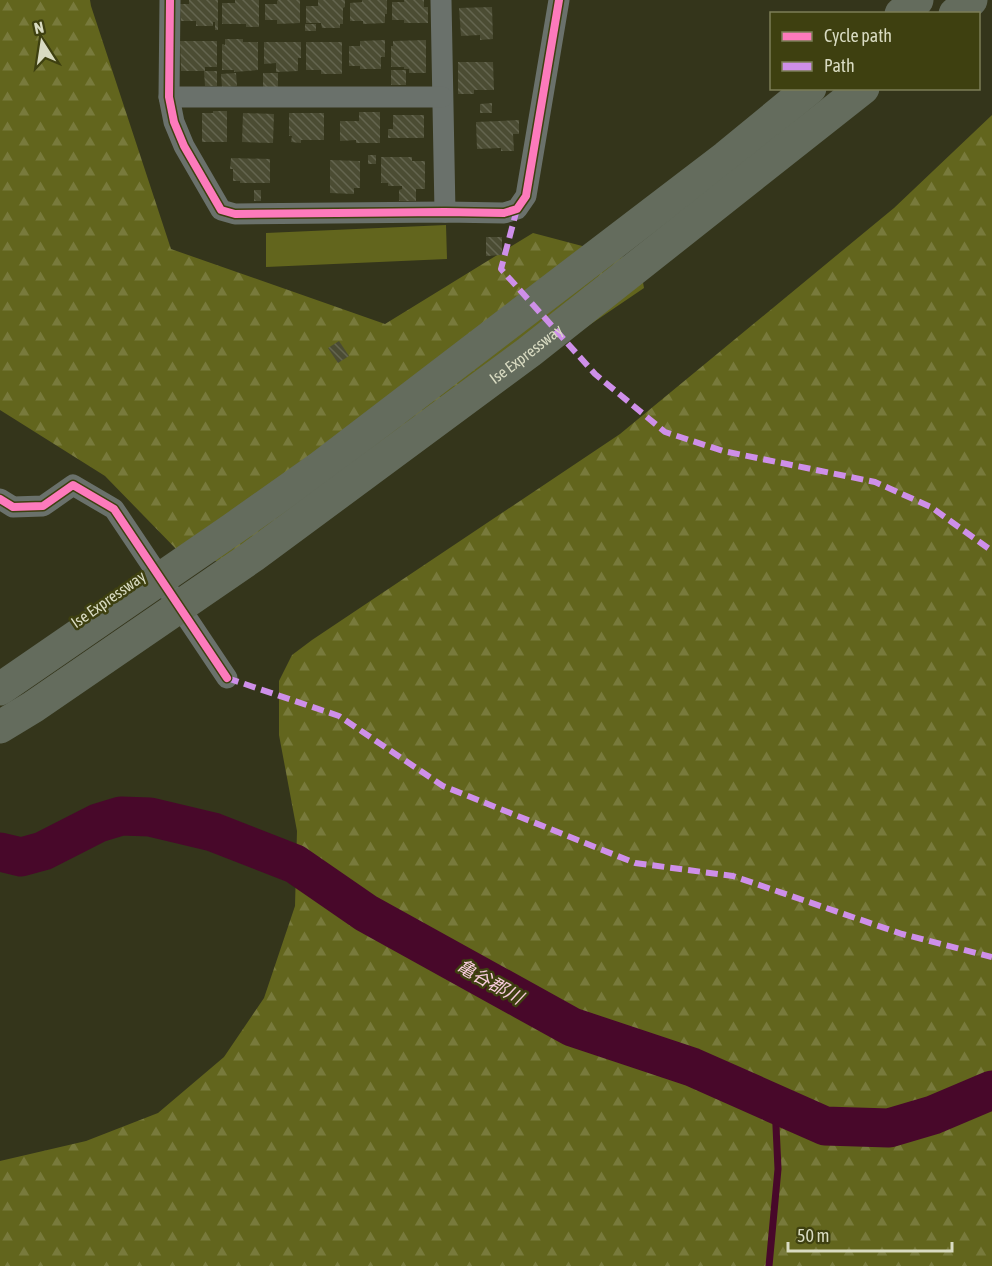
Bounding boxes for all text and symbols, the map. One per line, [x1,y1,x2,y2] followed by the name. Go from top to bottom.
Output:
[12,12,72,72] north arrow
[770,12,980,90] legend
[32,18,45,37] text: N
[824,25,892,46] text: Cycle path
[824,55,855,76] text: Path
[486,320,567,387] street label: Ise Expressway
[67,567,150,632] street label: Ise Expressway
[454,955,529,1009] water label: 亀谷郡川
[788,1215,952,1253] scale bar
[797,1225,829,1246] text: 50 m

